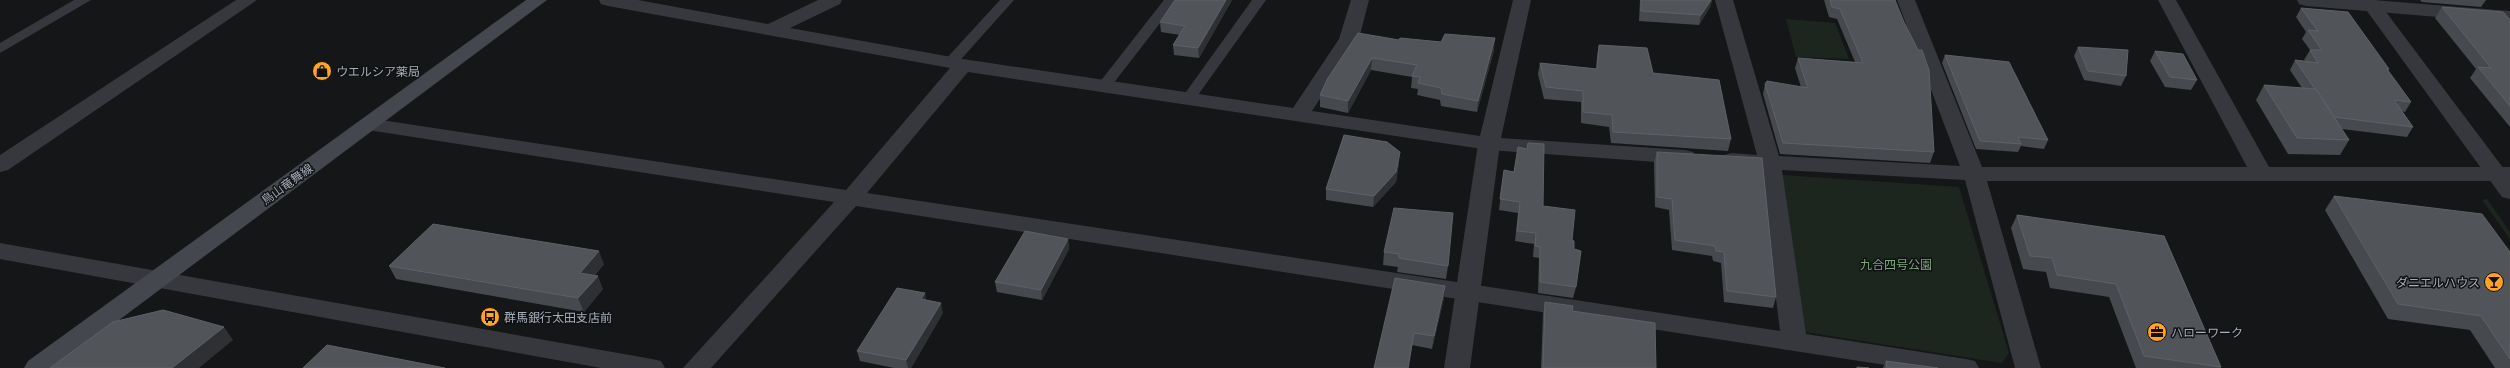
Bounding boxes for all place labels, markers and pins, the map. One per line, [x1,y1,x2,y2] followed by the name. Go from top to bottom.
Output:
[311,60,333,82] shop icon: ウエルシア薬局
[336,64,420,79] place label: ウエルシア薬局
[2483,271,2505,293] bar icon: ダニエルハウス
[2396,275,2480,290] place label: ダニエルハウス
[479,306,501,328] bus stop icon: 群馬銀行太田支店前
[504,310,612,325] place label: 群馬銀行太田支店前
[2146,321,2168,343] office icon: ハローワーク
[2171,325,2243,340] place label: ハローワーク

